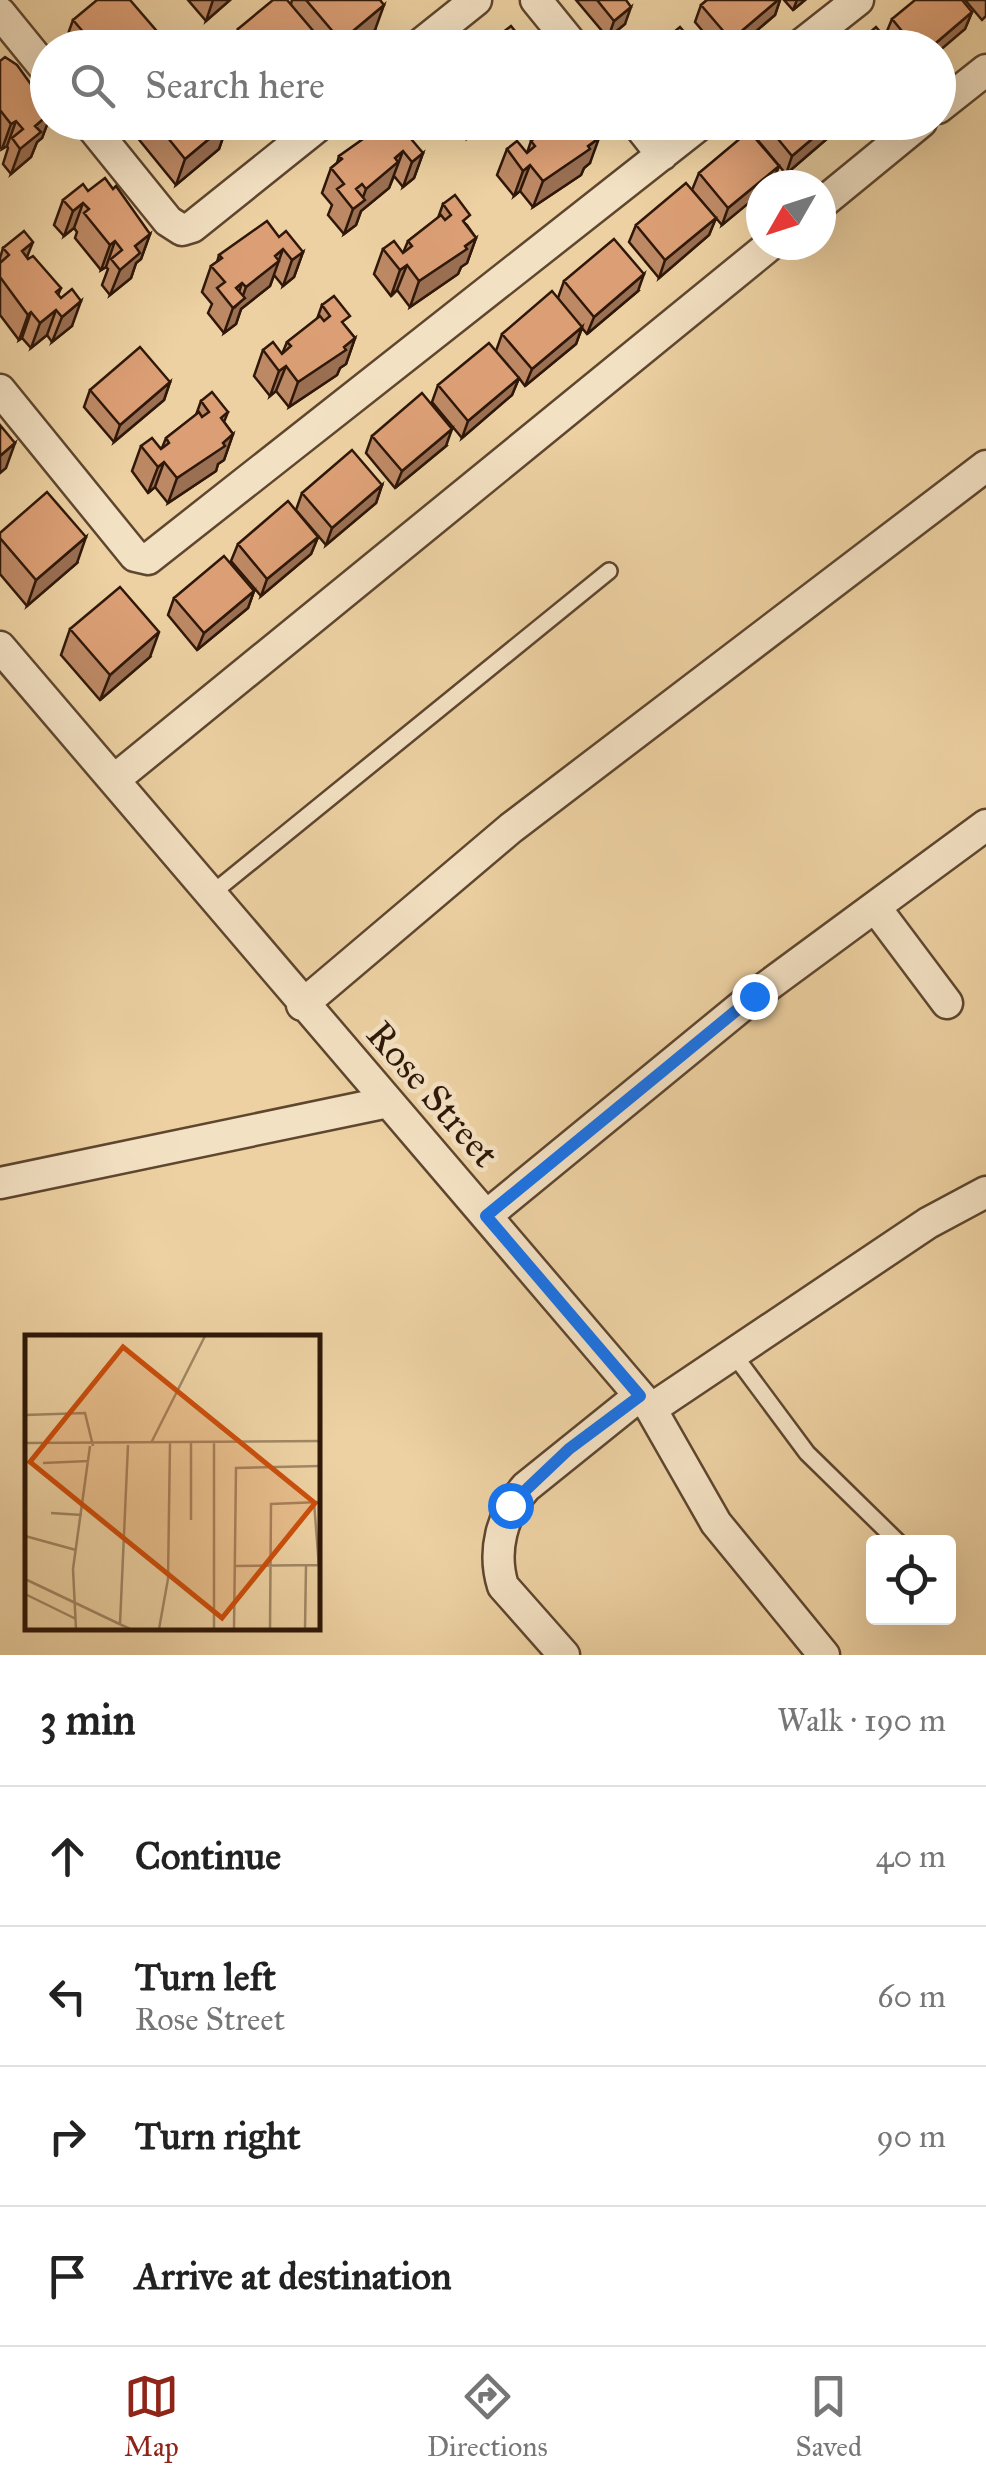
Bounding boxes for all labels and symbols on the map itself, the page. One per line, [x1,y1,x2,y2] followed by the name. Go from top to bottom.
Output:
[746,170,836,260] north arrow
[732,974,778,1020] route end
[357,1012,509,1176] street label: Rose Street
[25,1335,320,1630] inset map
[488,1483,534,1529] route start

